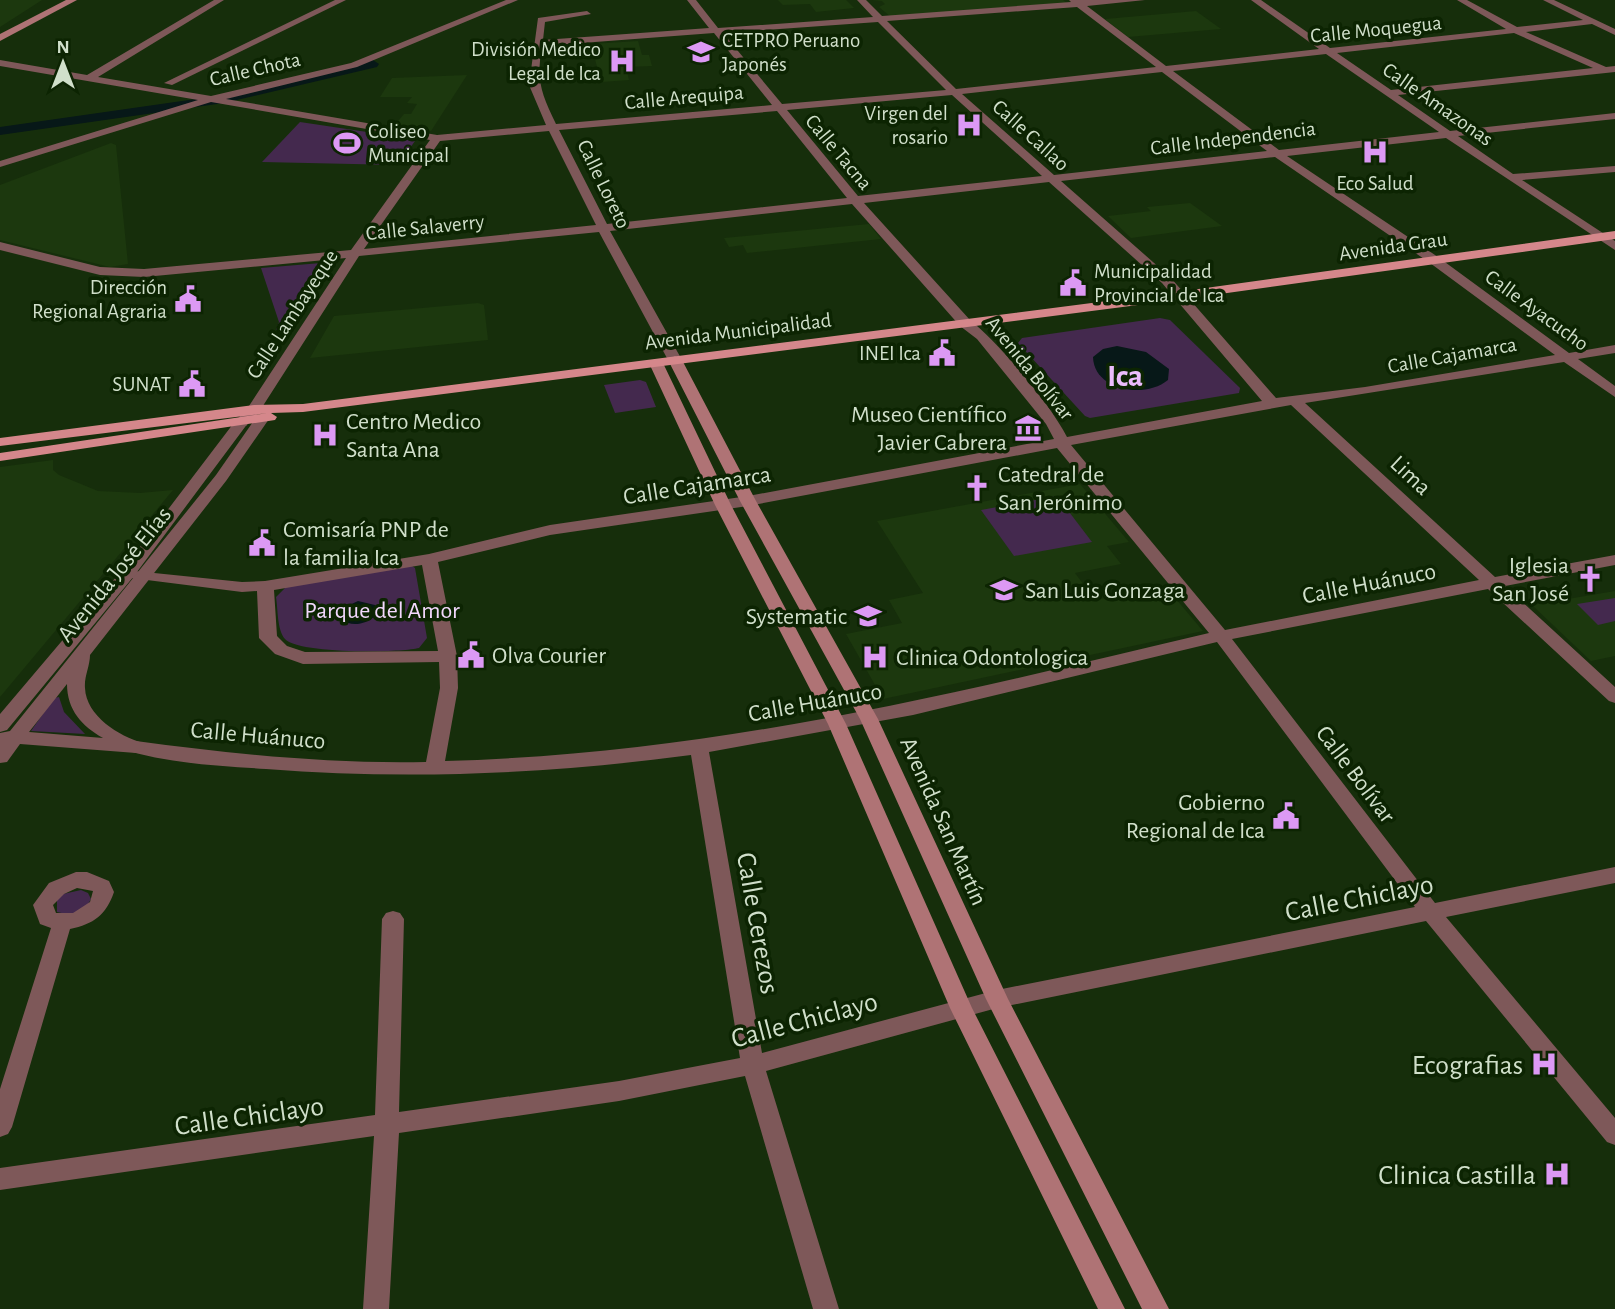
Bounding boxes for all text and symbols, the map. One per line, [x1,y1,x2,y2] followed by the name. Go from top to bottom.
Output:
[1309,12,1443,47] street label: Calle Moquegua
[28,28,98,98] north arrow
[722,30,860,75] place label: CETPRO Peruano Japonés
[686,37,716,67] school or university icon: CETPRO Peruano Japonés
[56,38,70,57] text: N
[471,39,601,84] place label: División Medico Legal de Ica
[607,46,637,76] hospital icon: División Medico Legal de Ica
[208,49,303,90] street label: Calle Chota
[1379,59,1497,150] street label: Calle Amazonas
[624,82,745,113] street label: Calle Arequipa
[988,96,1073,175] street label: Calle Callao
[864,103,948,148] place label: Virgen del rosario
[954,110,984,140] hospital icon: Virgen del rosario
[801,111,876,194] street label: Calle Tacna
[1149,118,1317,159] street label: Calle Independencia
[368,121,449,166] place label: Coliseo Municipal
[332,128,362,158] sports icon: Coliseo Municipal
[573,137,634,232] street label: Calle Loreto
[1360,137,1390,167] hospital icon: Eco Salud
[1336,173,1414,194] place label: Eco Salud
[365,211,485,244] street label: Calle Salaverry
[1338,228,1449,264] street label: Avenida Grau
[243,246,342,382] street label: Calle Lambayeque
[1094,261,1225,306] place label: Municipalidad Provincial de Ica
[1481,266,1592,355] street label: Calle Ayacucho
[1058,268,1088,298] public building icon: Municipalidad Provincial de Ica
[32,277,167,322] place label: Dirección Regional Agraria
[173,284,203,314] public building icon: Dirección Regional Agraria
[644,310,833,353] street label: Avenida Municipalidad
[982,313,1078,424] street label: Avenida Bolívar
[1386,334,1518,377] street label: Calle Cajamarca
[927,338,957,368] public building icon: INEI Ica
[859,343,921,364] place label: INEI Ica
[1107,360,1143,392] district label: Ica
[177,369,207,399] public building icon: SUNAT
[112,374,171,395] place label: SUNAT
[851,403,1007,455] place label: Museo Científico Javier Cabrera
[346,410,481,462] place label: Centro Medico Santa Ana
[1013,413,1043,443] museum icon: Museo Científico Javier Cabrera
[310,420,340,450] hospital icon: Centro Medico Santa Ana
[1385,451,1435,500] street label: Lima
[622,462,773,510] street label: Calle Cajamarca
[998,463,1123,515] place label: Catedral de San Jerónimo
[962,473,992,503] church icon: Catedral de San Jerónimo
[53,503,176,647] street label: Avenida José Elías
[283,518,449,570] place label: Comisaría PNP de la familia Ica
[247,528,277,558] public building icon: Comisaría PNP de la familia Ica
[1492,554,1569,606] place label: Iglesia San José
[1300,559,1438,609] street label: Calle Huánuco
[1575,564,1605,594] church icon: Iglesia San José
[989,575,1019,605] school or university icon: San Luis Gonzaga
[1025,579,1185,603] place label: San Luis Gonzaga
[304,599,460,623] park label: Parque del Amor
[853,601,883,631] school or university icon: Systematic
[746,605,847,629] place label: Systematic
[456,640,486,670] public building icon: Olva Courier
[860,642,890,672] hospital icon: Clinica Odontologica
[492,644,606,668] place label: Olva Courier
[896,646,1088,670] place label: Clinica Odontologica
[746,679,884,727] street label: Calle Huánuco
[189,718,326,754] street label: Calle Huánuco
[1311,721,1400,828] street label: Calle Bolívar
[895,734,991,909] street label: Avenida San Martín
[1126,791,1265,843] place label: Gobierno Regional de Ica
[1271,801,1301,831] public building icon: Gobierno Regional de Ica
[731,851,783,996] street label: Calle Cerezos
[1283,871,1436,927] street label: Calle Chiclayo
[728,988,881,1054] street label: Calle Chiclayo
[1529,1049,1559,1079] hospital icon: Ecografias
[1412,1052,1523,1080] place label: Ecografias
[173,1093,326,1141] street label: Calle Chiclayo
[1542,1159,1572,1189] hospital icon: Clinica Castilla
[1378,1162,1536,1190] place label: Clinica Castilla

